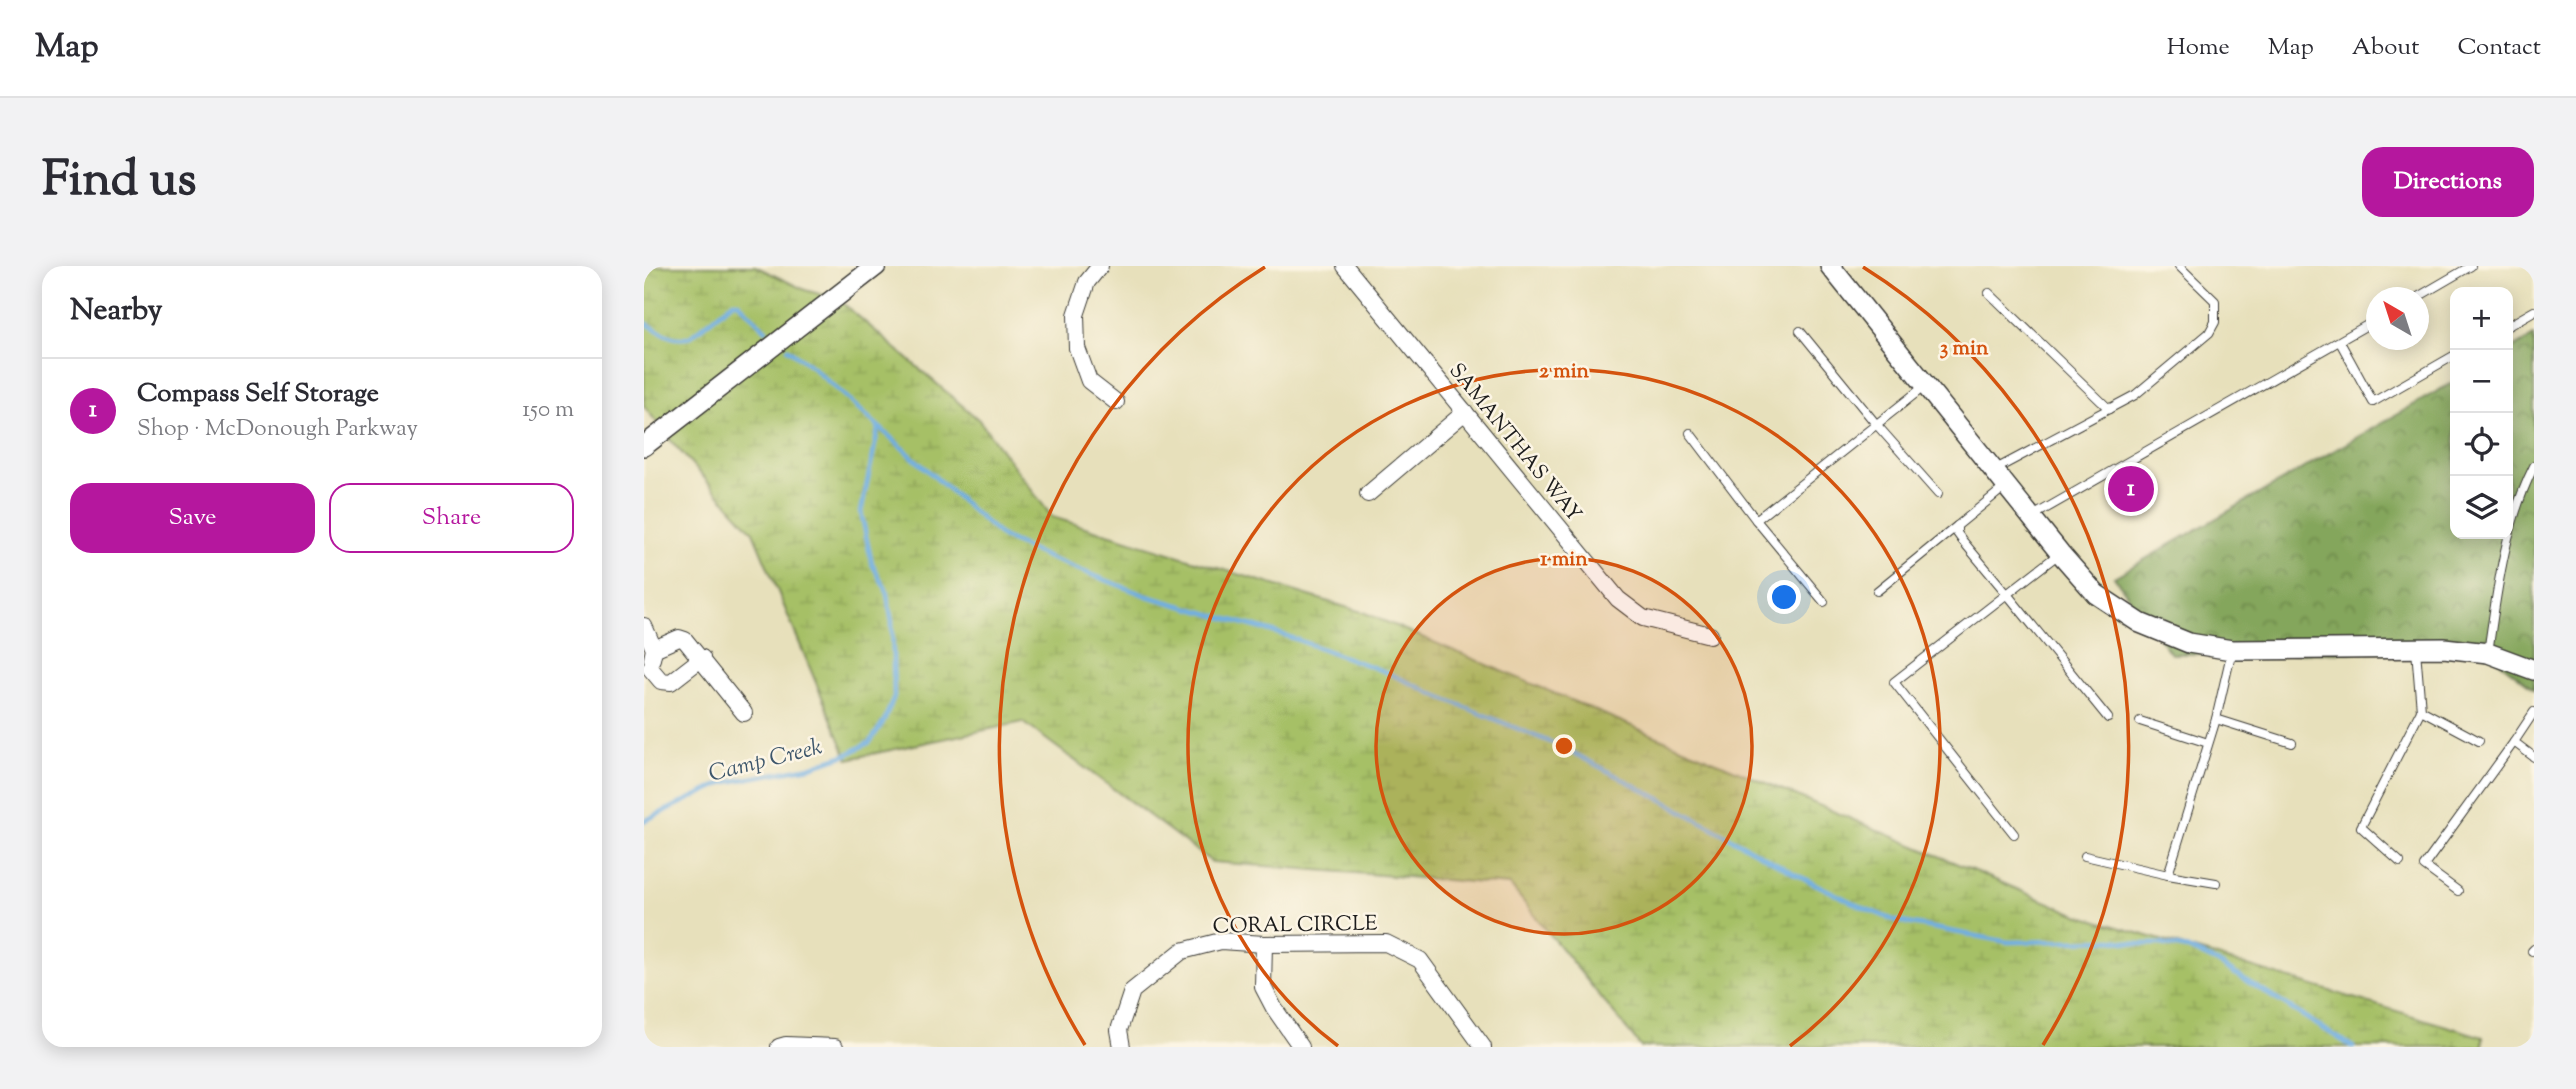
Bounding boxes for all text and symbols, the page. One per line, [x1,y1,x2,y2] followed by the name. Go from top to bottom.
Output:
[35,24,99,72] text: Map
[2167,31,2230,65] text: Home
[2268,31,2314,65] text: Map
[2352,31,2419,65] text: About
[2457,31,2541,65] text: Contact
[42,147,196,217] text: Find us
[2362,147,2534,217] button: Directions
[2366,287,2429,350] north arrow
[2450,287,2513,539] map controls
[2450,287,2513,350] button: +
[70,290,162,333] text: Nearby
[1940,334,1989,364] text: 3 min
[2450,350,2513,413] button: −
[1441,357,1588,529] street label: SAMANTHAS WAY
[1539,357,1590,387] text: 2 min
[137,376,379,413] text: Compass Self Storage
[89,394,97,427] text: 1
[522,394,574,427] text: 150 m
[137,413,418,446] text: Shop · McDonough Parkway
[2450,413,2513,476] button: locate
[2108,463,2154,515] pin: 1
[2450,476,2513,539] button: layers
[70,483,315,553] button: Save
[329,483,574,553] button: Share
[1540,545,1588,575] text: 1 min
[1767,580,1801,614] your location
[705,731,826,791] water label: Camp Creek
[1552,734,1576,758] centre of rings
[1212,910,1378,942] street label: CORAL CIRCLE

